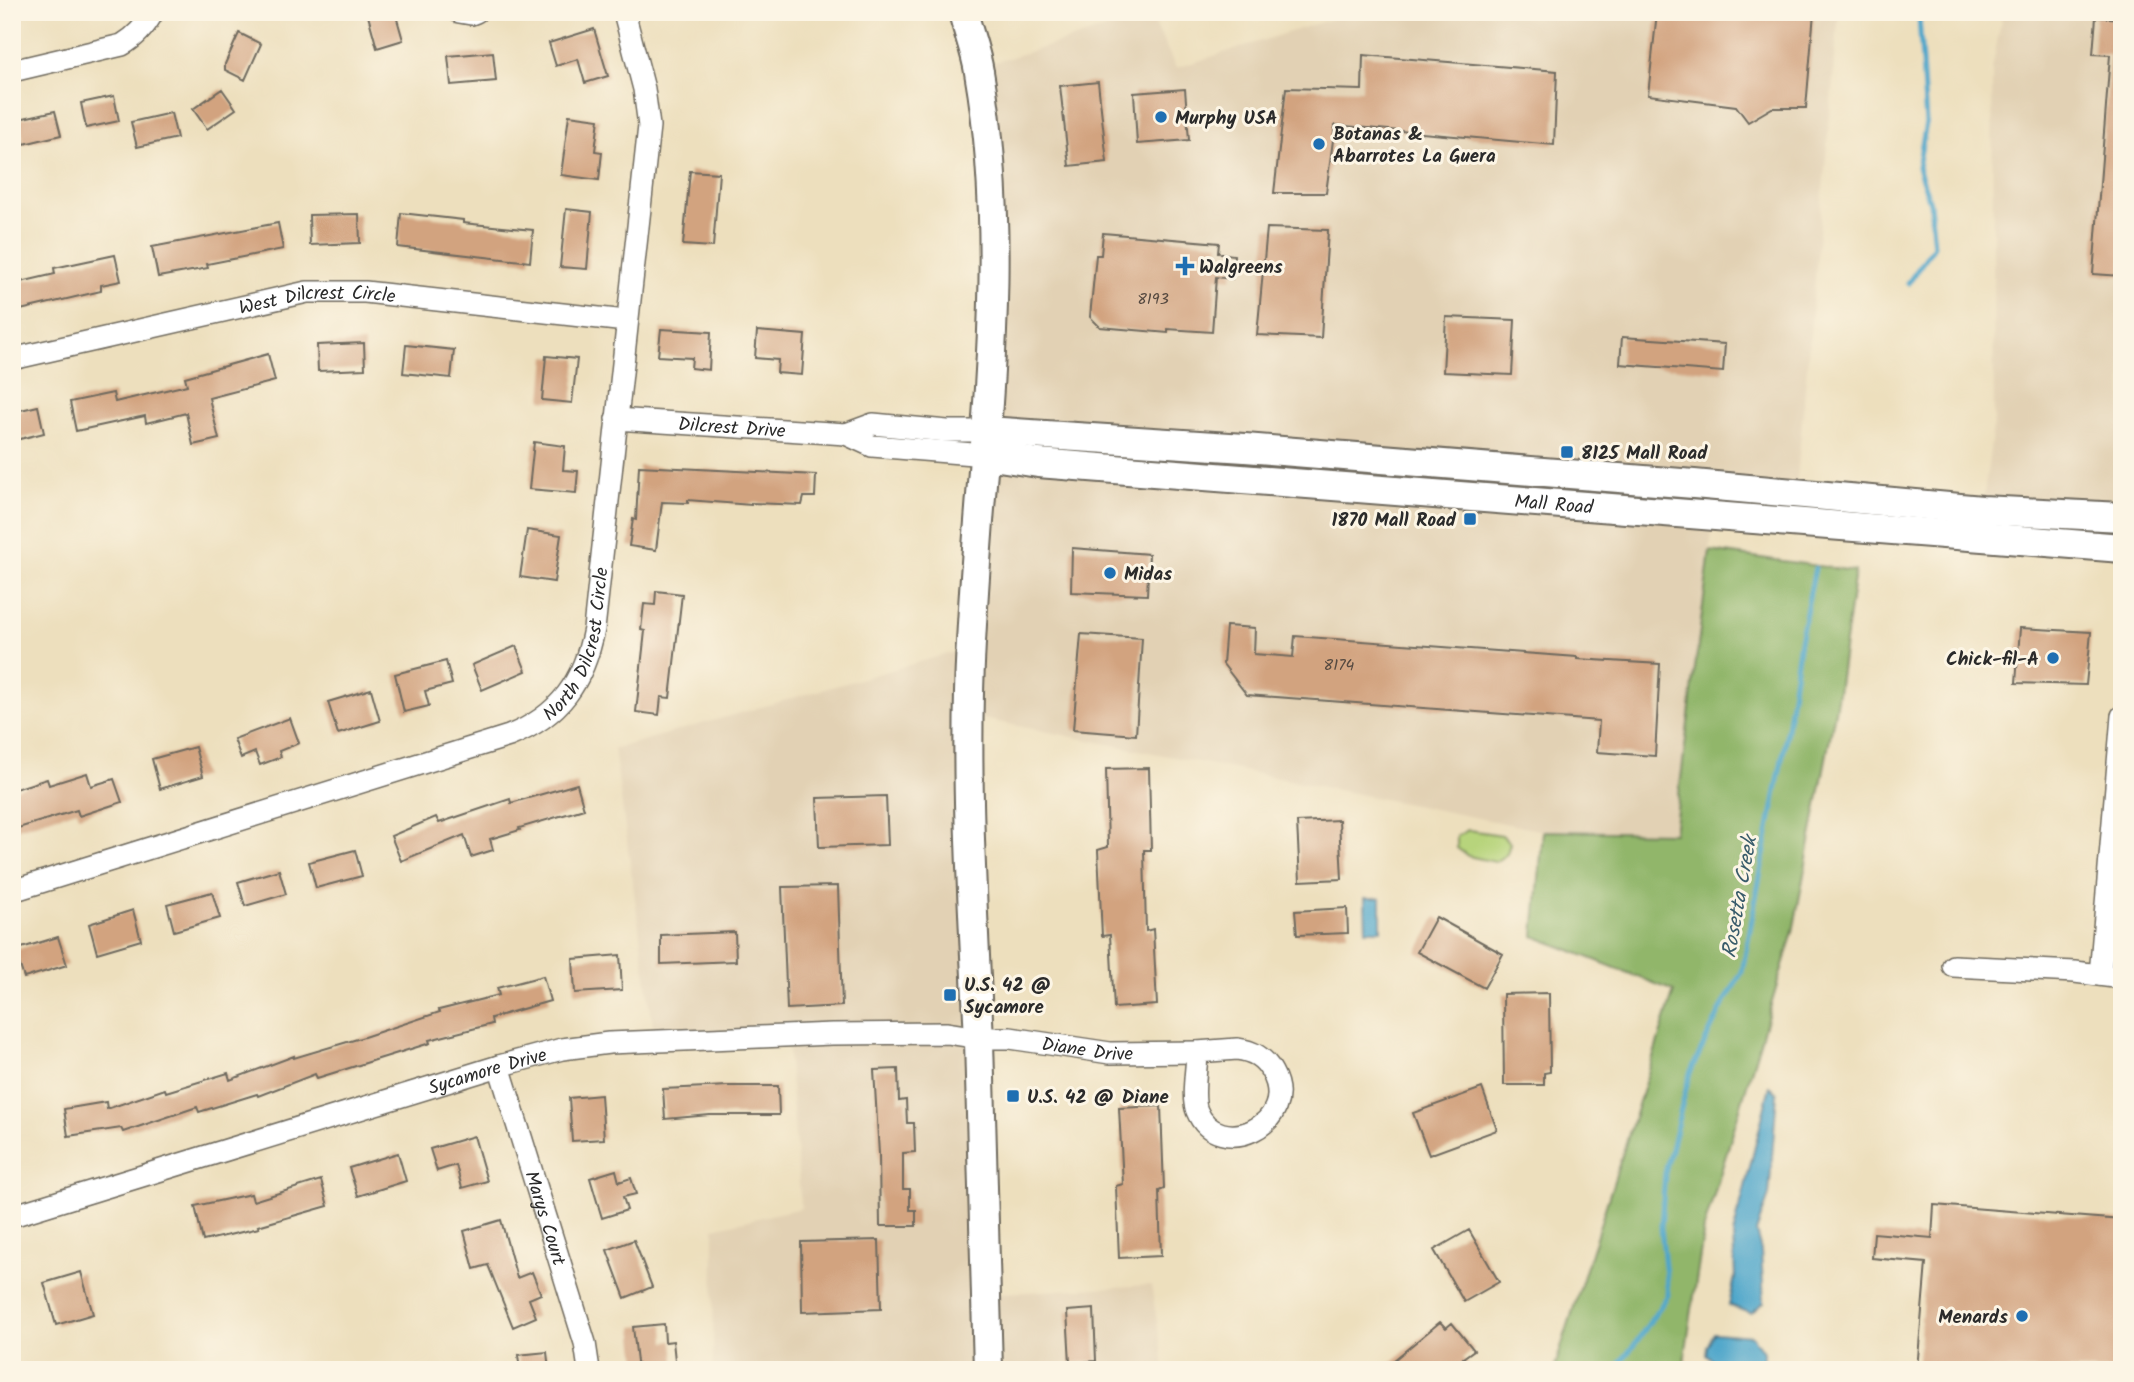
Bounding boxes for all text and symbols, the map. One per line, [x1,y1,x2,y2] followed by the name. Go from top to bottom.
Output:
[1175,104,1277,134] place label: Murphy USA
[1153,109,1169,125] marker: Murphy USA
[1333,120,1496,172] place label: Botanas & Abarrotes La Guera
[1311,136,1327,152] marker: Botanas & Abarrotes La Guera
[1199,253,1283,283] place label: Walgreens
[1177,258,1193,274] marker: Walgreens
[236,279,397,324] street label: West Dilcrest Circle
[1137,287,1169,312] house number: 8193
[677,410,787,447] street label: Dilcrest Drive
[1581,439,1708,469] place label: 8125 Mall Road
[1559,444,1575,460] marker: 8125 Mall Road
[1513,487,1595,524] street label: Mall Road
[1332,506,1457,536] place label: 1870 Mall Road
[1462,511,1478,527] marker: 1870 Mall Road
[1124,560,1172,590] place label: Midas
[537,565,618,729] street label: North Dilcrest Circle
[1102,565,1118,581] marker: Midas
[1946,645,2039,675] place label: Chick-fil-A
[2045,650,2061,666] marker: Chick-fil-A
[1324,653,1355,678] house number: 8174
[1714,831,1768,961] water label: Rosetta Creek
[964,971,1051,1023] place label: U.S. 42 @ Sycamore
[942,987,958,1003] marker: U.S. 42 @ Sycamore
[1039,1030,1134,1070] street label: Diane Drive
[425,1041,551,1104] street label: Sycamore Drive
[1027,1083,1169,1113] place label: U.S. 42 @ Diane
[1005,1088,1021,1104] marker: U.S. 42 @ Diane
[515,1167,573,1270] street label: Marys Court
[1938,1303,2008,1333] place label: Menards
[2014,1308,2030,1324] marker: Menards

